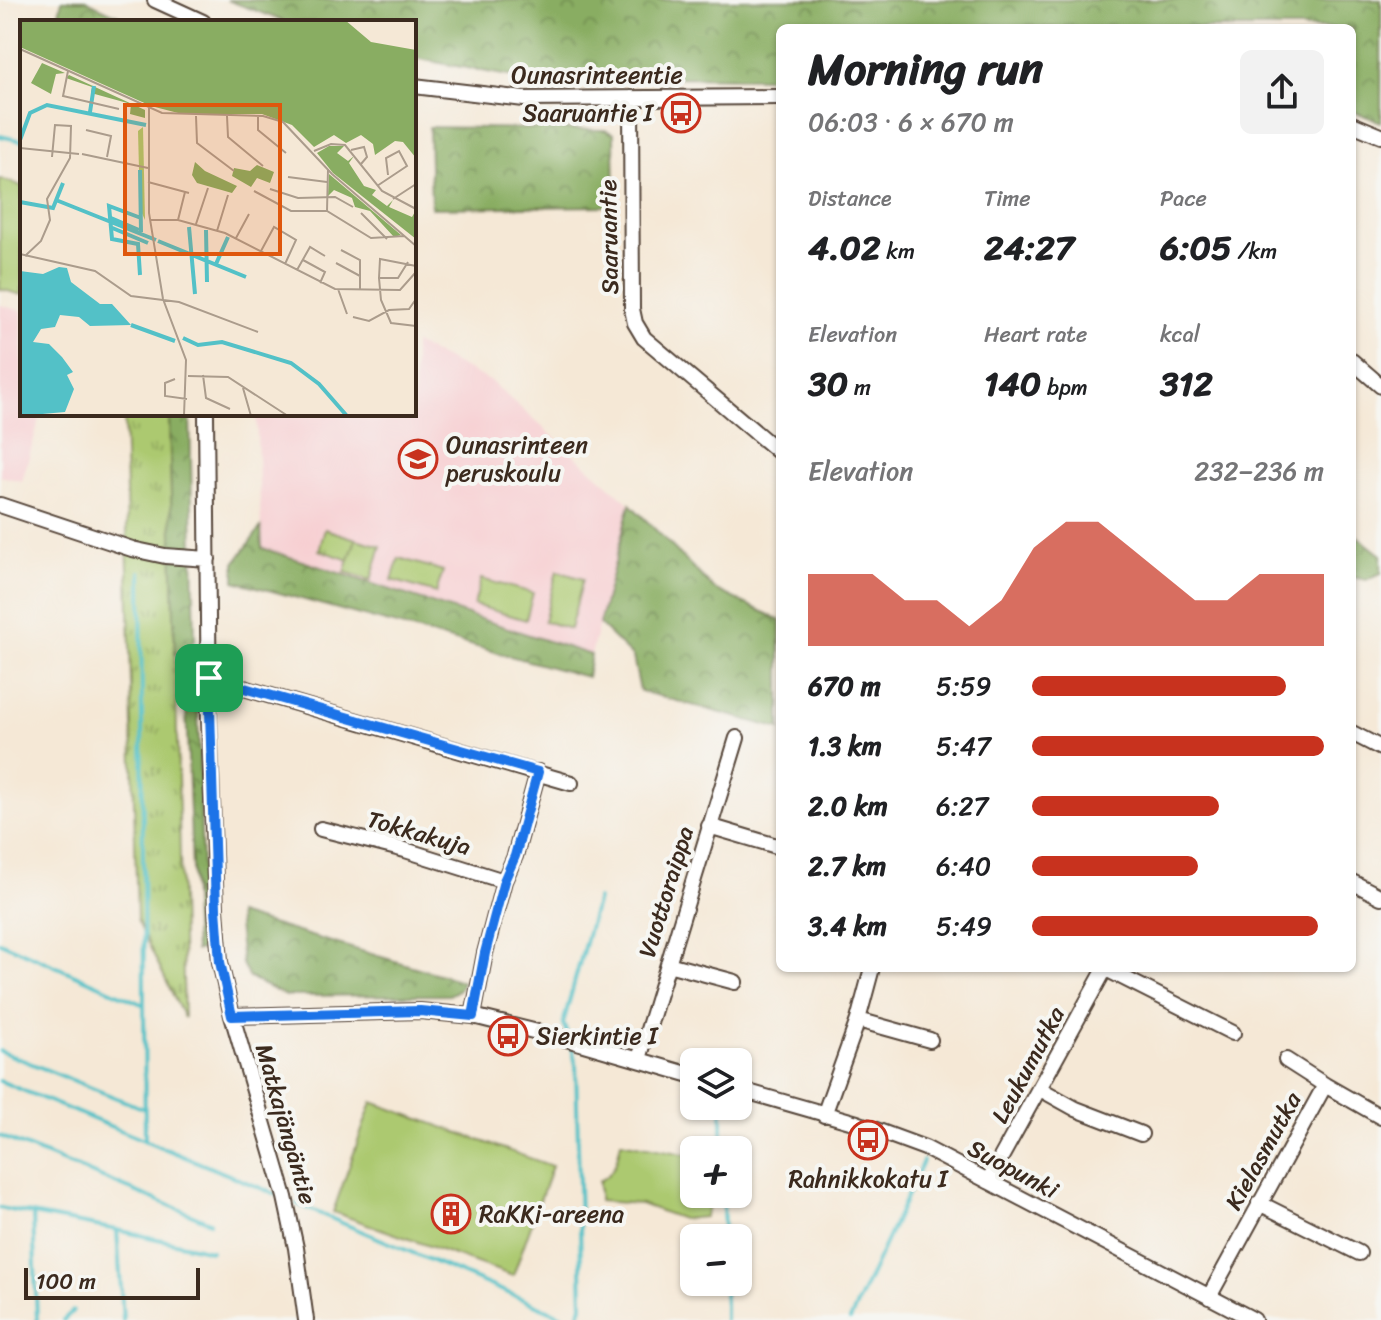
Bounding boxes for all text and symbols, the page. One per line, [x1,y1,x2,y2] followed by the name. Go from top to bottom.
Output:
[20,20,416,416] inset map
[808,30,1043,108] text: Morning run
[1240,50,1324,134] button: share
[511,54,683,96] street label: Ounasrinteentie
[523,92,654,134] place label: Saaruantie I
[660,92,702,134] bus stop icon: Saaruantie I
[808,99,1014,145] text: 06:03 · 6 × 670 m
[587,179,631,295] street label: Saaruantie
[808,179,892,218] text: Distance
[984,179,1031,218] text: Time
[1160,179,1207,218] text: Pace
[808,218,881,278] text: 4.02
[984,218,1074,278] text: 24:27
[1160,218,1232,278] text: 6:05
[881,232,915,271] text: km
[1232,232,1277,271] text: /km
[808,315,897,354] text: Elevation
[984,315,1087,354] text: Heart rate
[1160,315,1200,354] text: kcal
[808,354,848,414] text: 30
[984,354,1041,414] text: 140
[1160,354,1213,414] text: 312
[848,368,871,407] text: m
[1041,368,1088,407] text: bpm
[445,424,588,494] place label: Ounasrinteen peruskoulu
[397,438,439,480] school or university icon: Ounasrinteen peruskoulu
[808,448,913,494] text: Elevation
[1194,448,1324,494] text: 232–236 m
[175,644,243,712] pin
[187,656,231,700] icon: arrive
[808,663,881,709] text: 670 m
[936,663,992,709] text: 5:59
[808,723,882,769] text: 1.3 km
[936,723,991,769] text: 5:47
[808,783,888,829] text: 2.0 km
[936,783,988,829] text: 6:27
[362,798,476,868] street label: Tokkakuja
[626,821,706,963] street label: Vuottoraippa
[808,843,886,889] text: 2.7 km
[936,843,991,889] text: 6:40
[808,903,887,949] text: 3.4 km
[936,903,992,949] text: 5:49
[979,998,1077,1131] street label: Leukumutka
[487,1015,529,1057] bus stop icon: Sierkintie I
[536,1015,659,1057] place label: Sierkintie I
[243,1039,329,1209] street label: Matkajängäntie
[680,1048,752,1296] map controls
[680,1048,752,1120] button: layers
[1213,1083,1313,1218] street label: Kielasmutka
[847,1119,889,1161] bus stop icon: Rahnikkokatu I
[960,1127,1067,1211] street label: Suopunki
[680,1136,752,1208] button: +
[788,1158,949,1200] place label: Rahnikkokatu I
[430,1193,472,1235] building icon: RaKKi-areena
[479,1193,624,1235] place label: RaKKi-areena
[680,1224,752,1296] button: −
[36,1262,96,1301] text: 100 m
[24,1264,200,1300] scale bar

